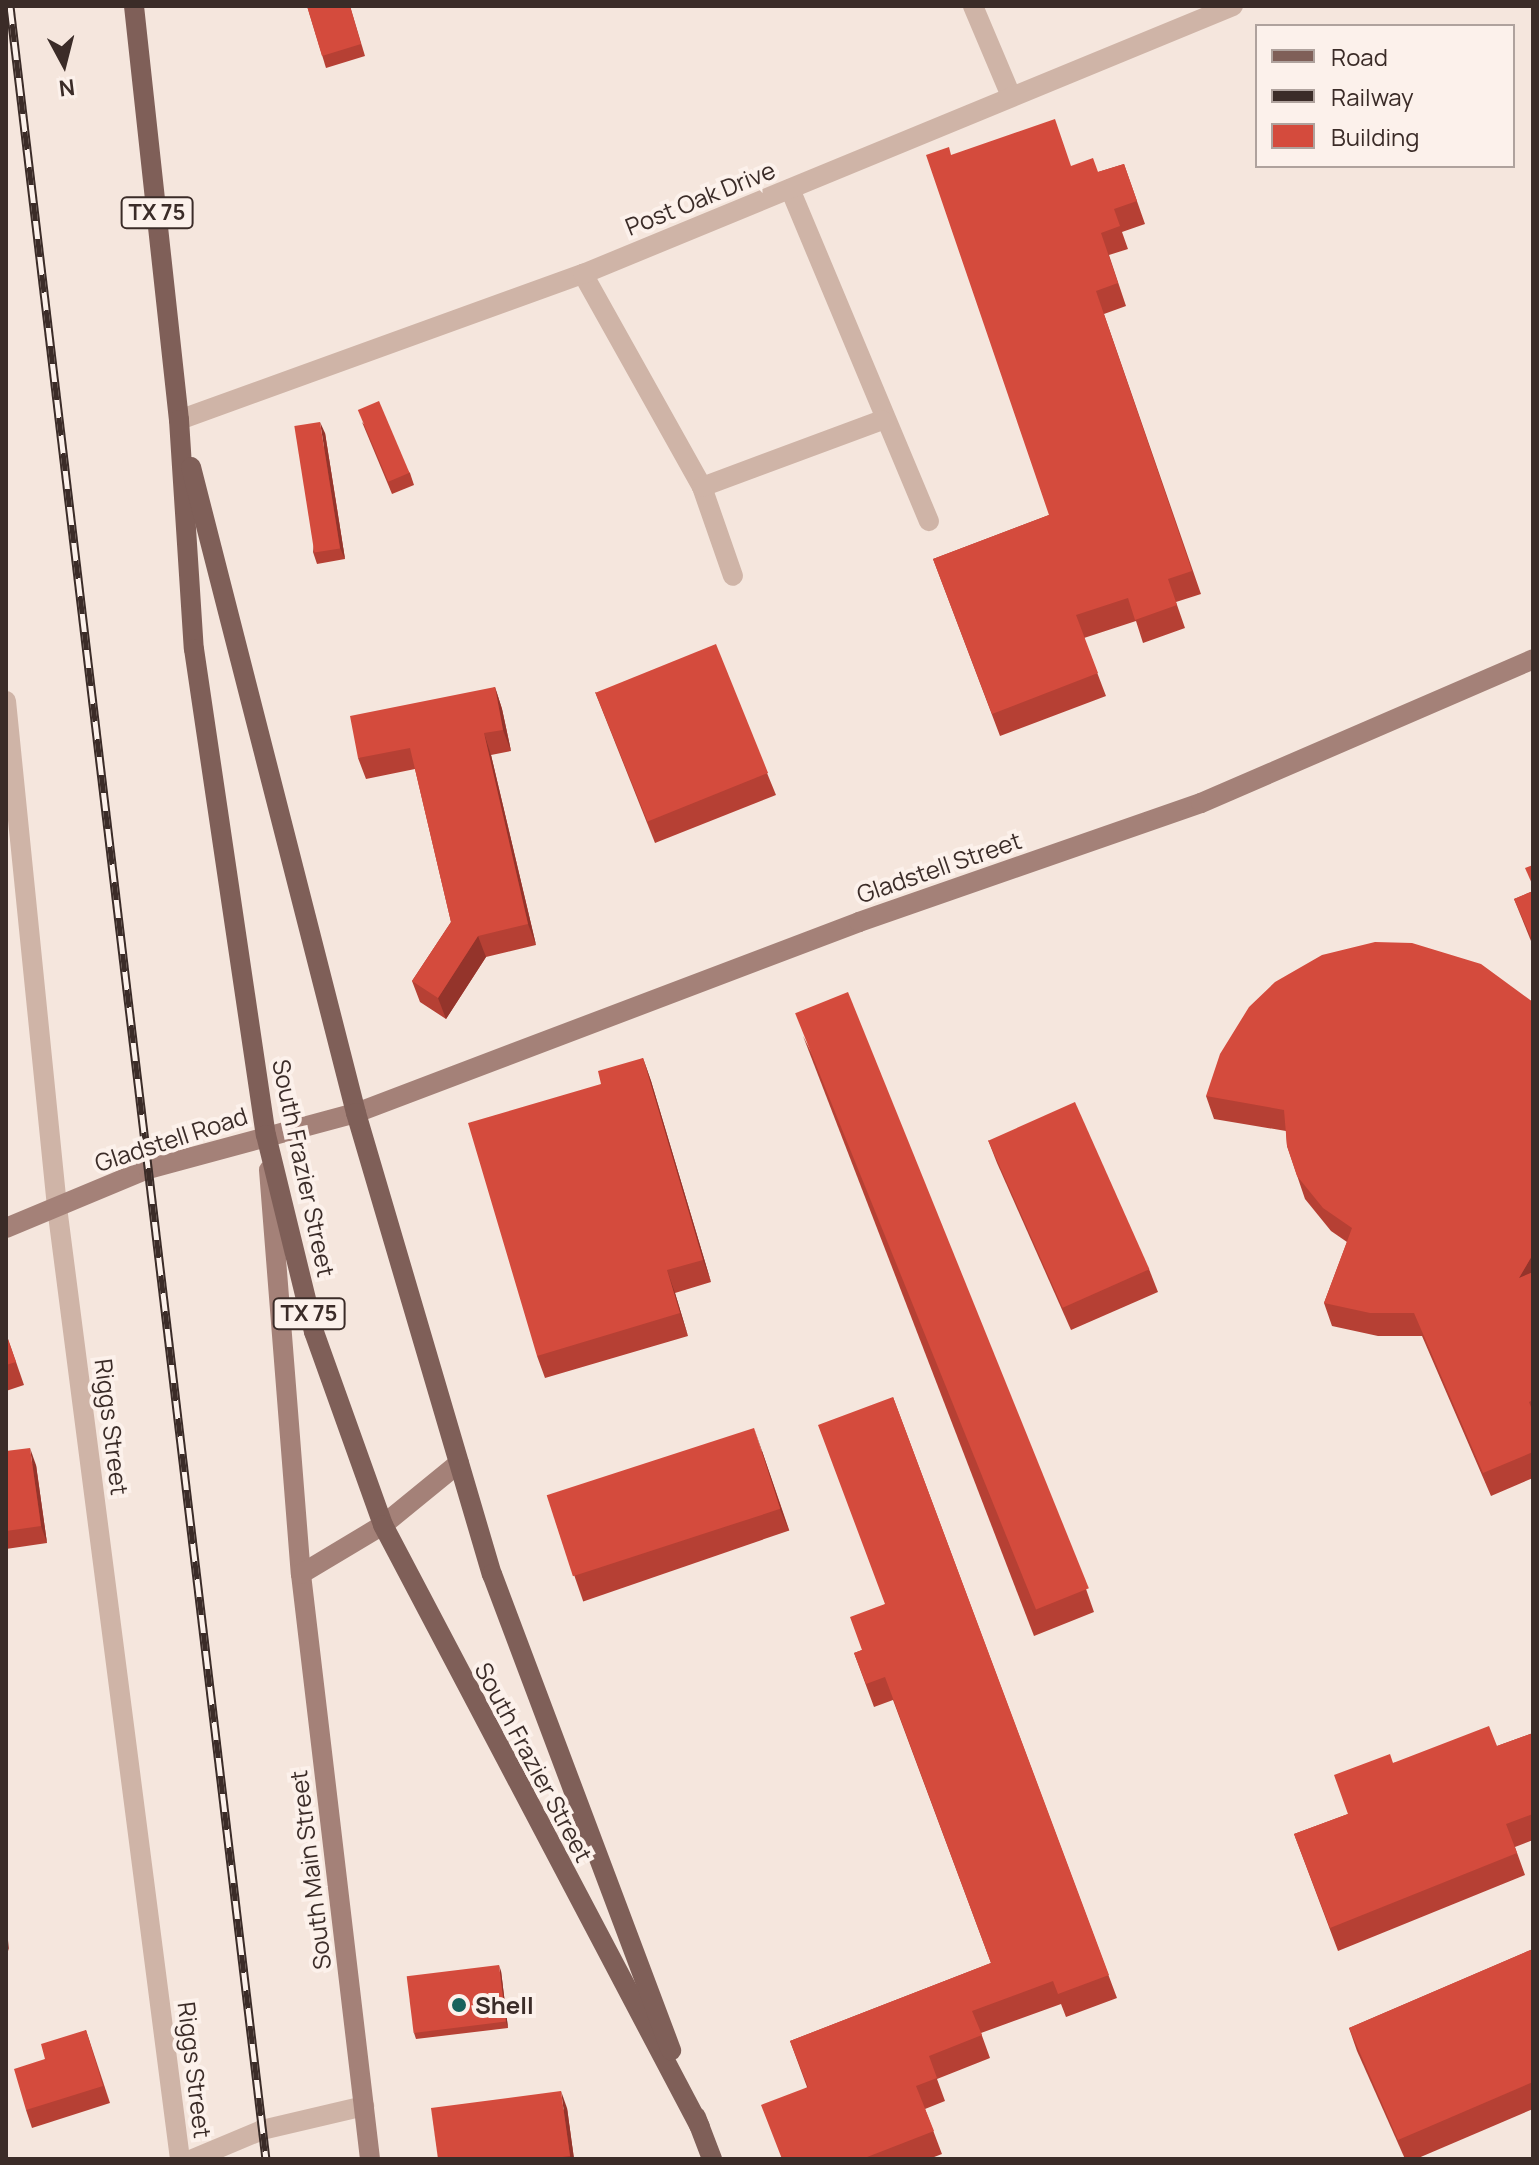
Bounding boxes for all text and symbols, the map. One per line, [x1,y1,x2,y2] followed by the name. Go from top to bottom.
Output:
[24,24,104,104] north arrow
[1255,24,1515,168] legend
[1331,40,1388,73] text: Road
[57,72,77,104] text: N
[1331,80,1414,113] text: Railway
[1331,120,1419,153] text: Building
[621,155,779,241] street label: Post Oak Drive
[119,195,195,231] road number: TX 75
[853,825,1025,909] street label: Gladstell Street
[267,1057,341,1279] street label: South Frazier Street
[91,1101,251,1177] street label: Gladstell Road
[271,1296,347,1332] road number: TX 75
[89,1357,135,1497] street label: Riggs Street
[469,1657,599,1867] street label: South Frazier Street
[283,1769,337,1971] street label: South Main Street
[475,1991,534,2019] place label: Shell
[450,1996,468,2014] marker: Shell
[172,2000,218,2140] street label: Riggs Street

